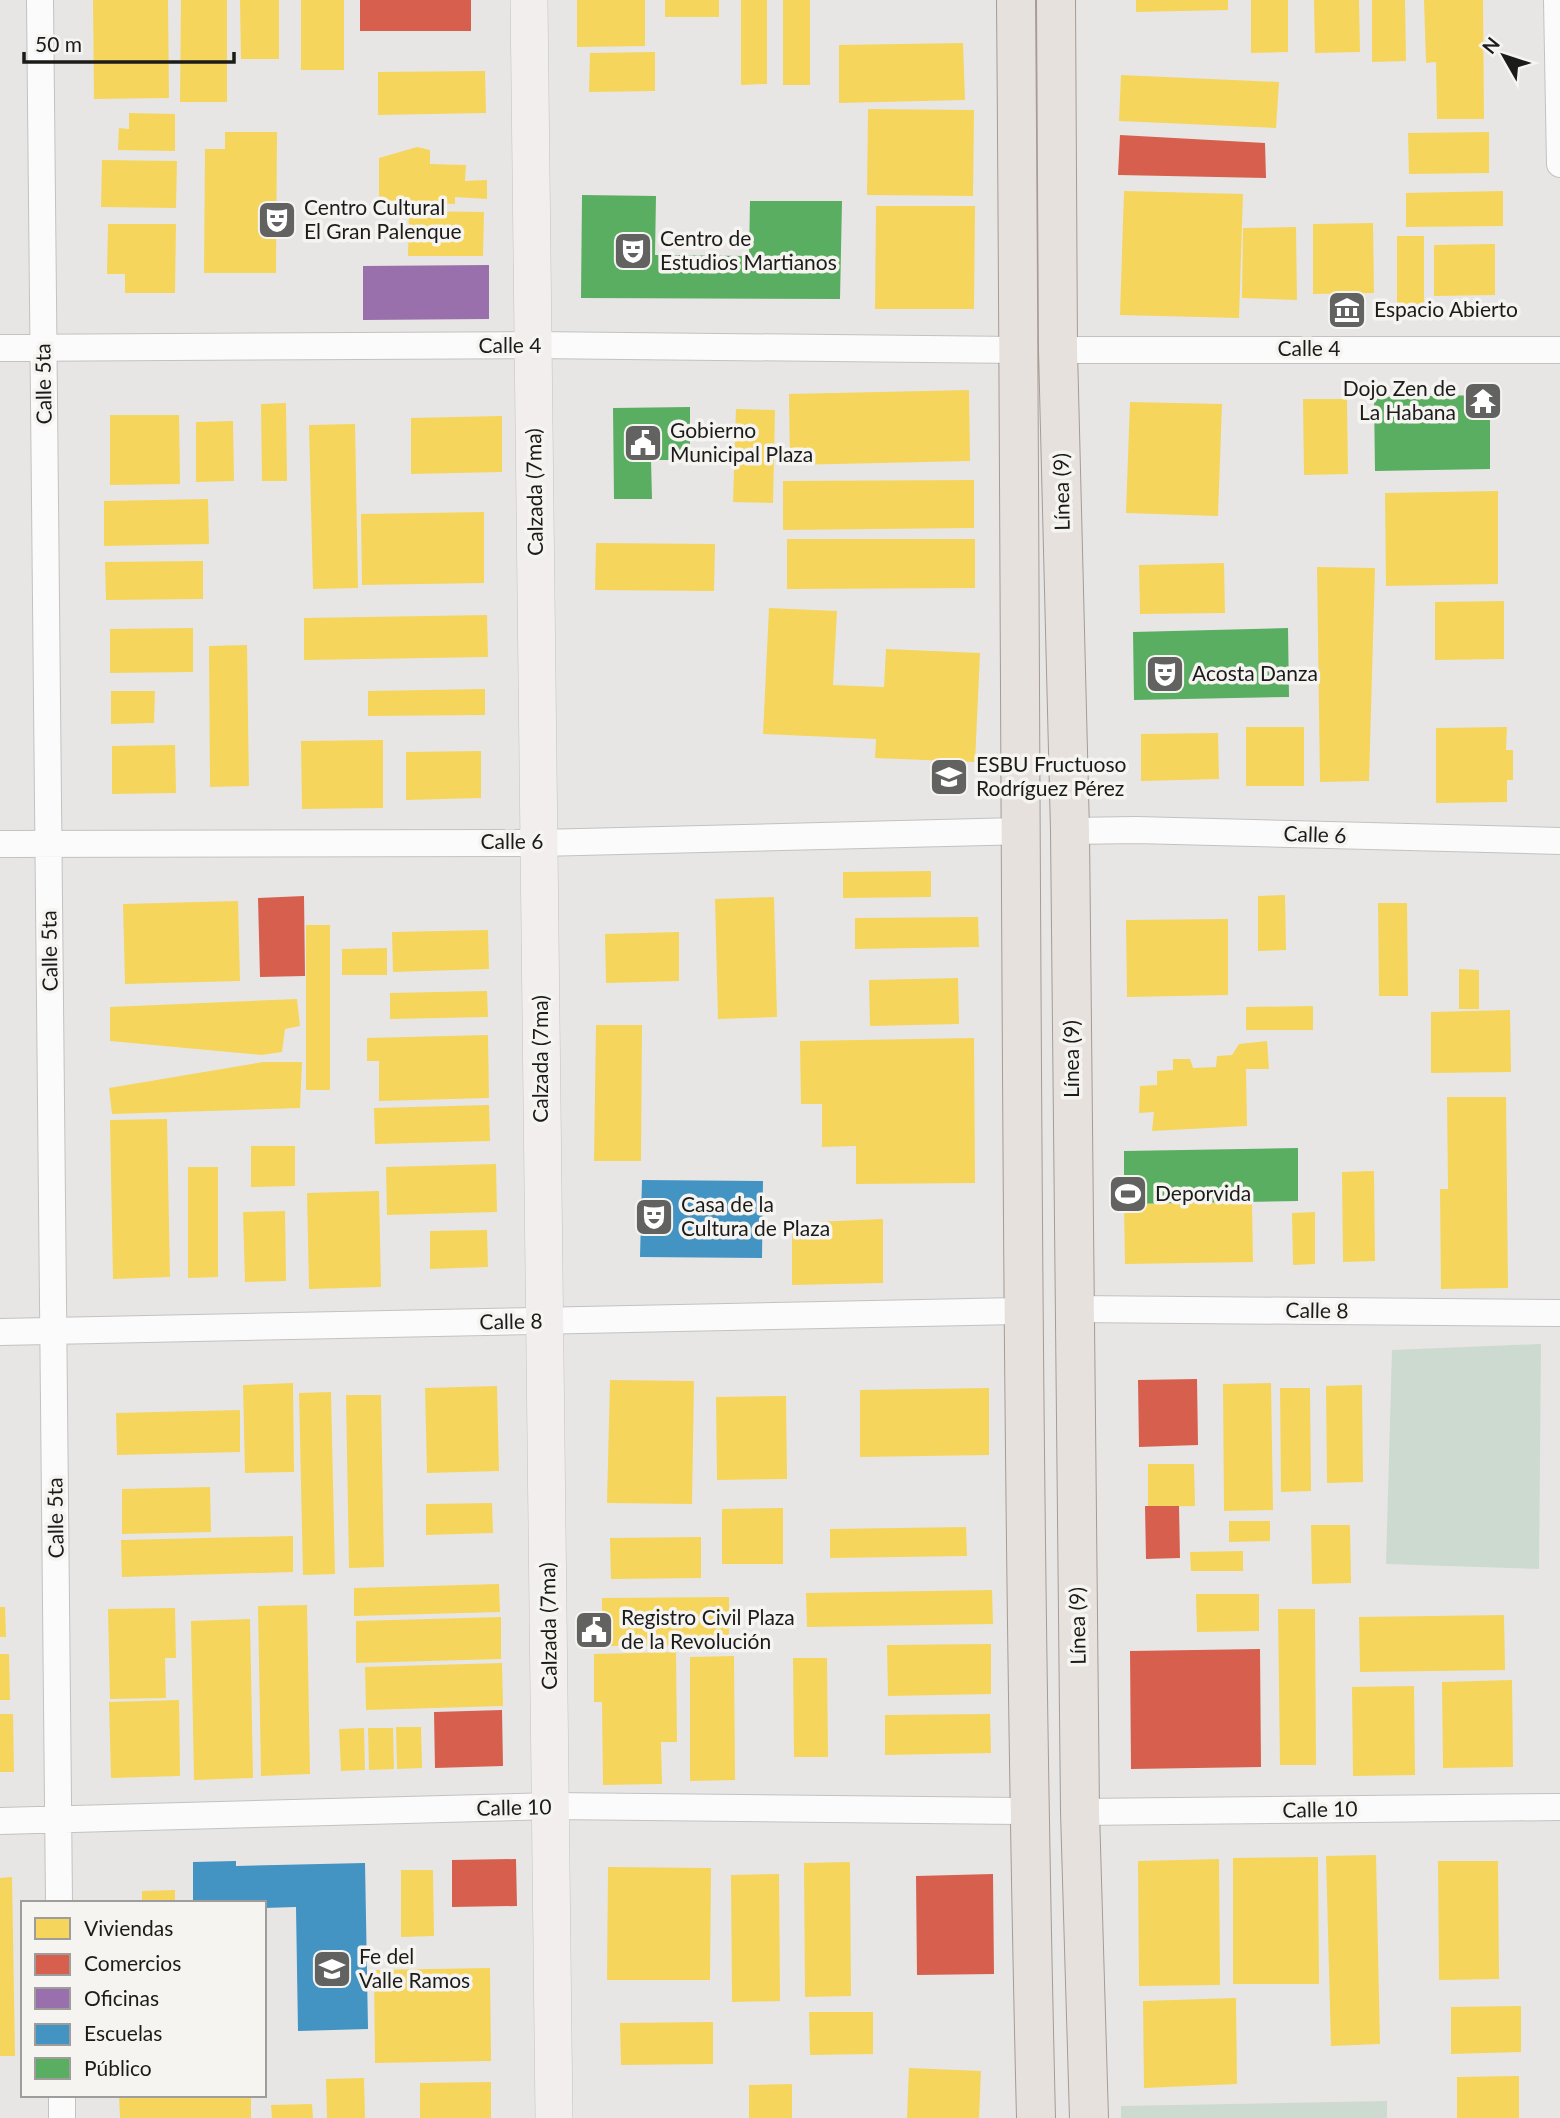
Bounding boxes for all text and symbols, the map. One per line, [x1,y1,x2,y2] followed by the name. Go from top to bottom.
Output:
[24,21,234,65] scale bar
[1469,21,1539,91] north arrow
[35,31,82,56] text: 50 m
[1477,32,1504,58] text: N
[304,194,462,243] place label: Centro Cultural El Gran Palenque
[256,199,298,241] theatre icon: Centro Cultural El Gran Palenque
[660,225,837,274] place label: Centro de Estudios Martianos
[612,230,654,272] theatre icon: Centro de Estudios Martianos
[1326,289,1368,331] museum icon: Espacio Abierto
[1374,296,1518,321] place label: Espacio Abierto
[478,332,542,357] street label: Calle 4
[1277,335,1341,360] street label: Calle 4
[29,343,56,425] street label: Calle 5ta
[1343,375,1456,424] place label: Dojo Zen de La Habana
[1462,380,1504,422] temple icon: Dojo Zen de La Habana
[670,417,813,466] place label: Gobierno Municipal Plaza
[622,422,664,464] public building icon: Gobierno Municipal Plaza
[520,428,547,556] street label: Calzada (7ma)
[1047,453,1074,531] street label: Línea (9)
[1144,653,1186,695] theatre icon: Acosta Danza
[1192,660,1318,685] place label: Acosta Danza
[976,751,1127,800] place label: ESBU Fructuoso Rodríguez Pérez
[928,756,970,798] school or university icon: ESBU Fructuoso Rodríguez Pérez
[1283,820,1347,847] street label: Calle 6
[480,828,544,853] street label: Calle 6
[35,910,62,992] street label: Calle 5ta
[527,995,552,1123] street label: Calzada (7ma)
[1058,1020,1083,1098] street label: Línea (9)
[1107,1173,1149,1215] sports icon: Deporvida
[1155,1180,1251,1205] place label: Deporvida
[681,1191,830,1240] place label: Casa de la Cultura de Plaza
[633,1196,675,1238] theatre icon: Casa de la Cultura de Plaza
[1285,1296,1349,1323] street label: Calle 8
[479,1307,543,1334] street label: Calle 8
[41,1477,68,1559] street label: Calle 5ta
[534,1562,561,1690] street label: Calzada (7ma)
[1063,1587,1090,1665] street label: Línea (9)
[621,1604,795,1653] place label: Registro Civil Plaza de la Revolución
[573,1609,615,1651] public building icon: Registro Civil Plaza de la Revolución
[476,1793,552,1820] street label: Calle 10
[1282,1795,1358,1822] street label: Calle 10
[21,1901,266,2097] legend
[84,1915,173,1940] text: Viviendas
[359,1943,470,1992] place label: Fe del Valle Ramos
[311,1948,353,1990] school or university icon: Fe del Valle Ramos
[84,1950,181,1975] text: Comercios
[84,1985,159,2010] text: Oficinas
[84,2020,162,2045] text: Escuelas
[84,2055,152,2080] text: Público

